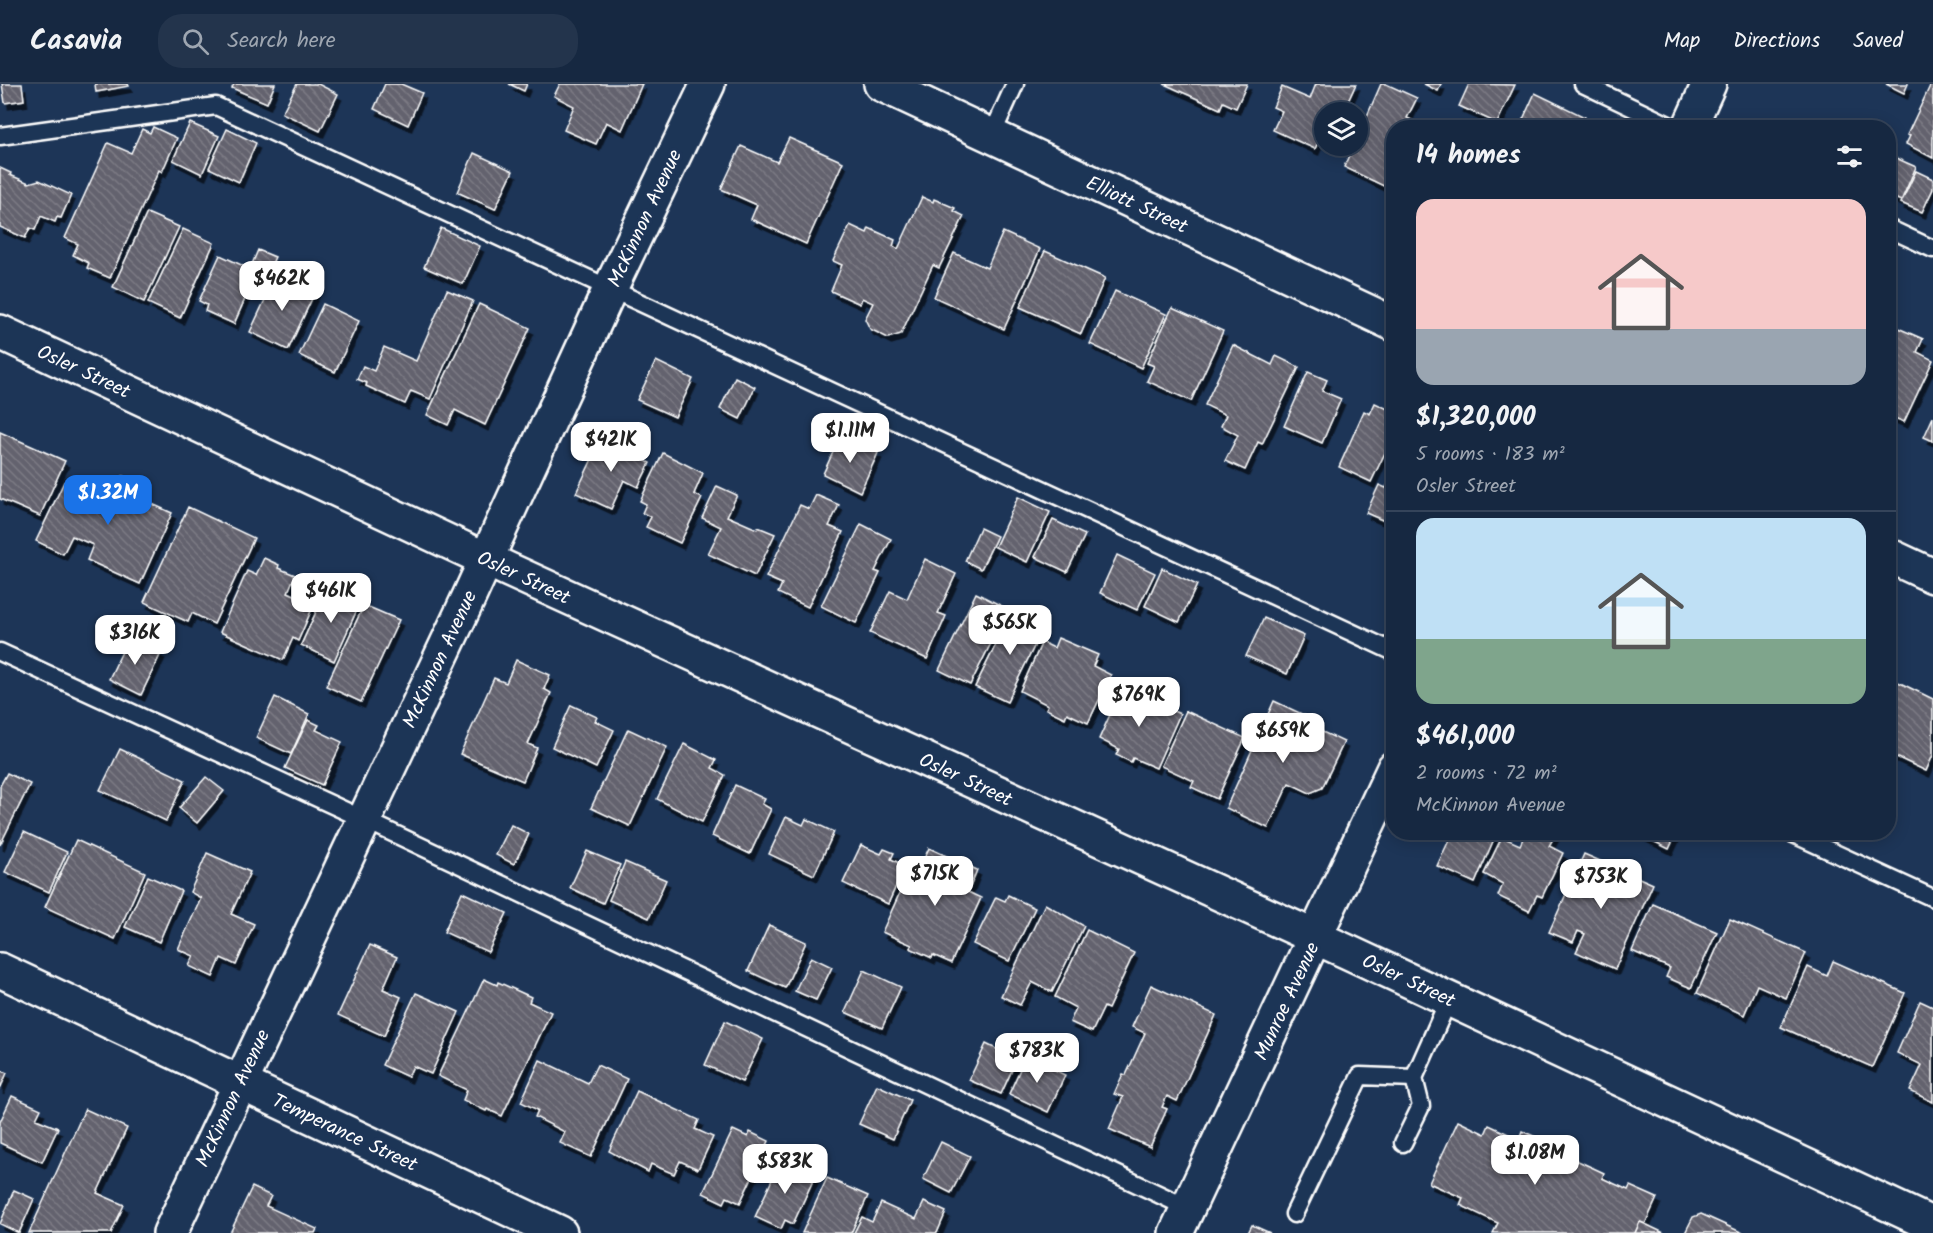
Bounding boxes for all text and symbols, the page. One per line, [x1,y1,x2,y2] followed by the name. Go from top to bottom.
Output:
[158,14,578,68] search box
[30,19,122,64] text: Casavia
[227,24,336,59] text: Search here
[179,25,212,58] icon: search
[1664,25,1700,58] text: Map
[1733,25,1820,58] text: Directions
[1853,25,1903,58] text: Saved
[1314,102,1368,156] map controls
[1314,102,1368,156] button: layers
[1416,135,1521,177] text: 14 homes
[1833,140,1866,173] icon: filters
[600,144,692,293] street label: McKinnon Avenue
[1080,168,1193,244] street label: Elliott Street
[1587,238,1695,346] icon: home
[240,261,324,312] pin: $462K
[253,264,311,296] text: $462K
[31,337,135,409] street label: Osler Street
[1416,397,1536,439] text: $1,320,000
[801,413,899,464] pin: $1.11M
[825,416,875,448] text: $1.11M
[569,422,653,473] pin: $421K
[585,425,637,457] text: $421K
[1416,439,1565,471] text: 5 rooms · 183 m²
[1416,471,1516,503] text: Osler Street
[59,475,157,526] pin: $1.32M
[78,478,138,510] text: $1.32M
[471,543,575,615] street label: Osler Street
[1587,557,1695,665] icon: home
[289,573,373,624] pin: $461K
[305,576,357,608] text: $461K
[395,585,487,734] street label: McKinnon Avenue
[968,605,1052,656] pin: $565K
[983,608,1037,640] text: $565K
[93,615,177,666] pin: $316K
[109,618,161,650] text: $316K
[1097,677,1181,728] pin: $769K
[1112,680,1166,712] text: $769K
[1241,713,1325,764] pin: $659K
[1256,716,1310,748] text: $659K
[1416,716,1514,758] text: $461,000
[913,745,1017,817] street label: Osler Street
[1416,758,1557,790] text: 2 rooms · 72 m²
[1416,790,1565,822] text: McKinnon Avenue
[893,856,977,907] pin: $715K
[910,859,960,891] text: $715K
[1559,859,1643,910] pin: $753K
[1574,862,1628,894] text: $753K
[1246,937,1329,1066] street label: Munroe Avenue
[1356,946,1460,1018] street label: Osler Street
[188,1024,280,1173] street label: McKinnon Avenue
[995,1033,1079,1084] pin: $783K
[1009,1036,1065,1068] text: $783K
[266,1086,423,1182] street label: Temperance Street
[1486,1135,1584,1186] pin: $1.08M
[1505,1138,1565,1170] text: $1.08M
[743,1144,827,1195] pin: $583K
[757,1147,813,1179] text: $583K

